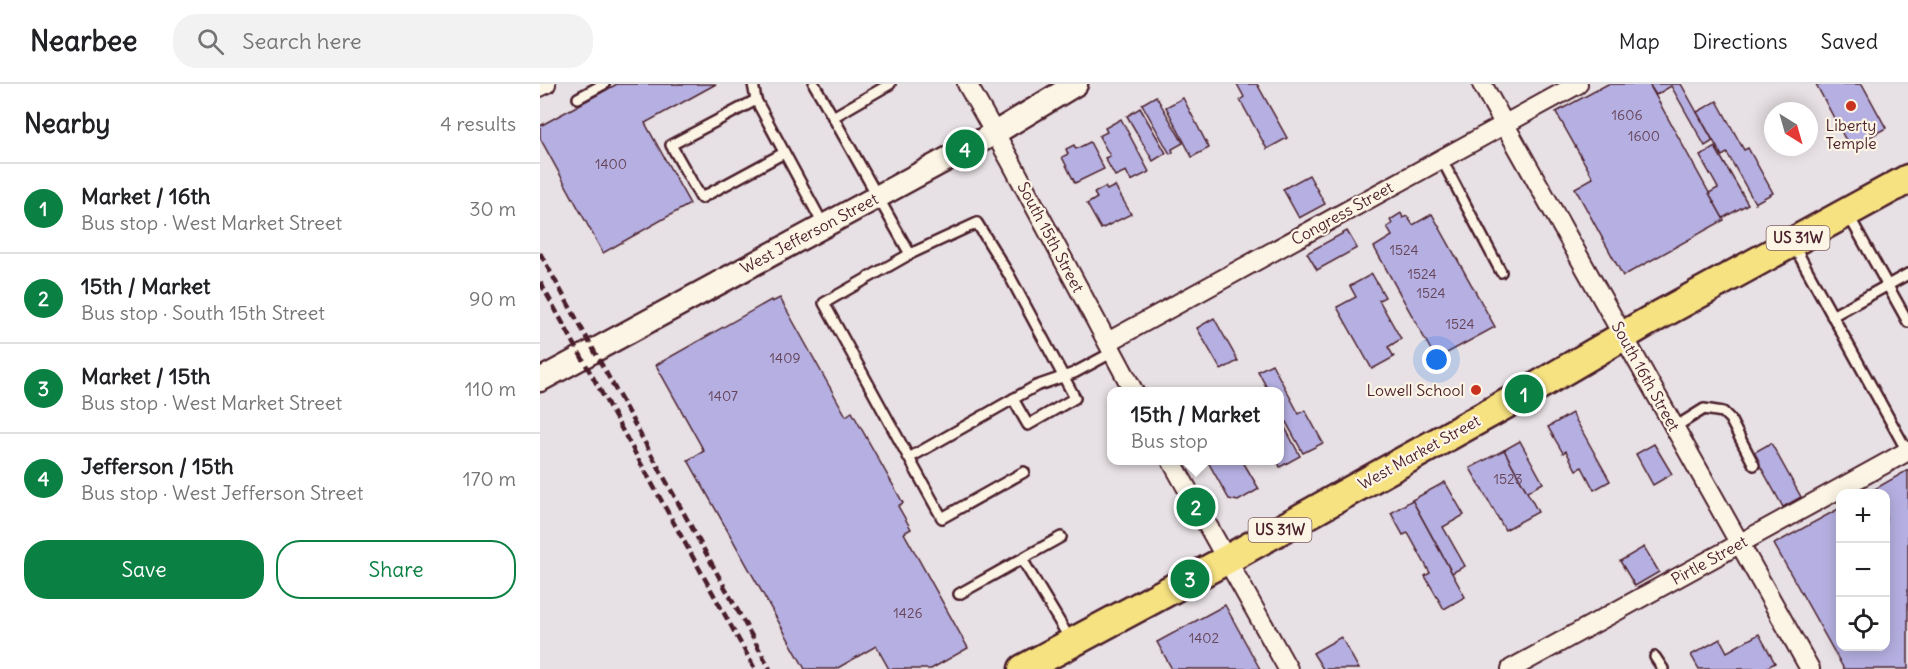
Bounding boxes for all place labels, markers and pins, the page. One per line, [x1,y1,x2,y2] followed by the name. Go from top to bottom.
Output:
[1844,99,1858,113] marker: Liberty Temple
[1825,115,1877,153] place label: Liberty Temple
[946,126,984,172] pin: 4
[1504,372,1544,416] pin: 1
[1366,380,1464,400] place label: Lowell School
[1469,383,1483,397] marker: Lowell School
[1176,484,1216,530] pin: 2
[1170,556,1210,602] pin: 3

